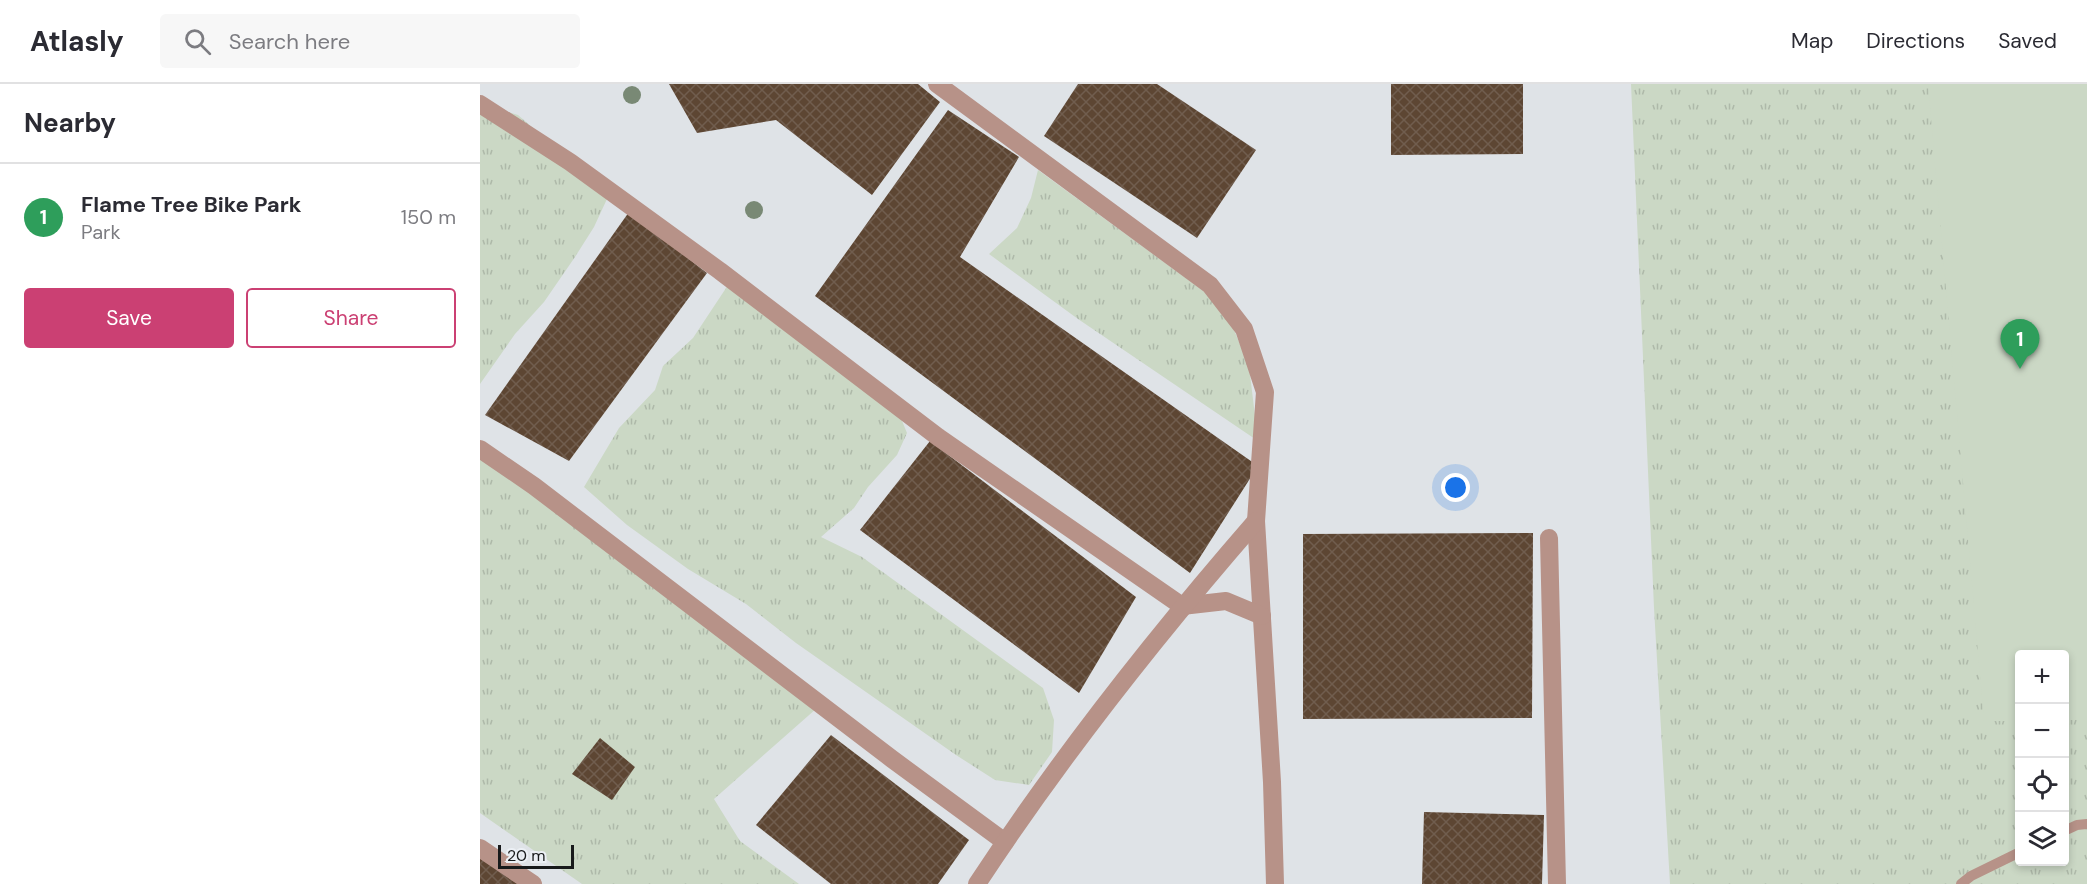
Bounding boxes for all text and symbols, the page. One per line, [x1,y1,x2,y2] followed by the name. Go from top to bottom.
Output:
[160,14,580,68] search box
[30,23,124,60] text: Atlasly
[181,25,214,58] icon: search
[229,27,350,56] text: Search here
[1791,27,1833,55] text: Map
[1866,27,1965,55] text: Directions
[1998,27,2057,55] text: Saved
[24,106,116,140] text: Nearby
[81,190,301,219] text: Flame Tree Bike Park
[40,204,47,230] text: 1
[401,204,456,230] text: 150 m
[81,219,121,245] text: Park
[24,288,234,348] button: Save
[246,288,456,348] button: Share
[2000,320,2040,369] pin: 1
[1441,473,1470,502] your location
[2015,650,2069,866] map controls
[2015,650,2069,704] button: +
[2015,704,2069,758] button: −
[2015,758,2069,812] button: locate
[2015,812,2069,866] button: layers
[498,842,574,870] scale bar
[507,845,546,866] text: 20 m

